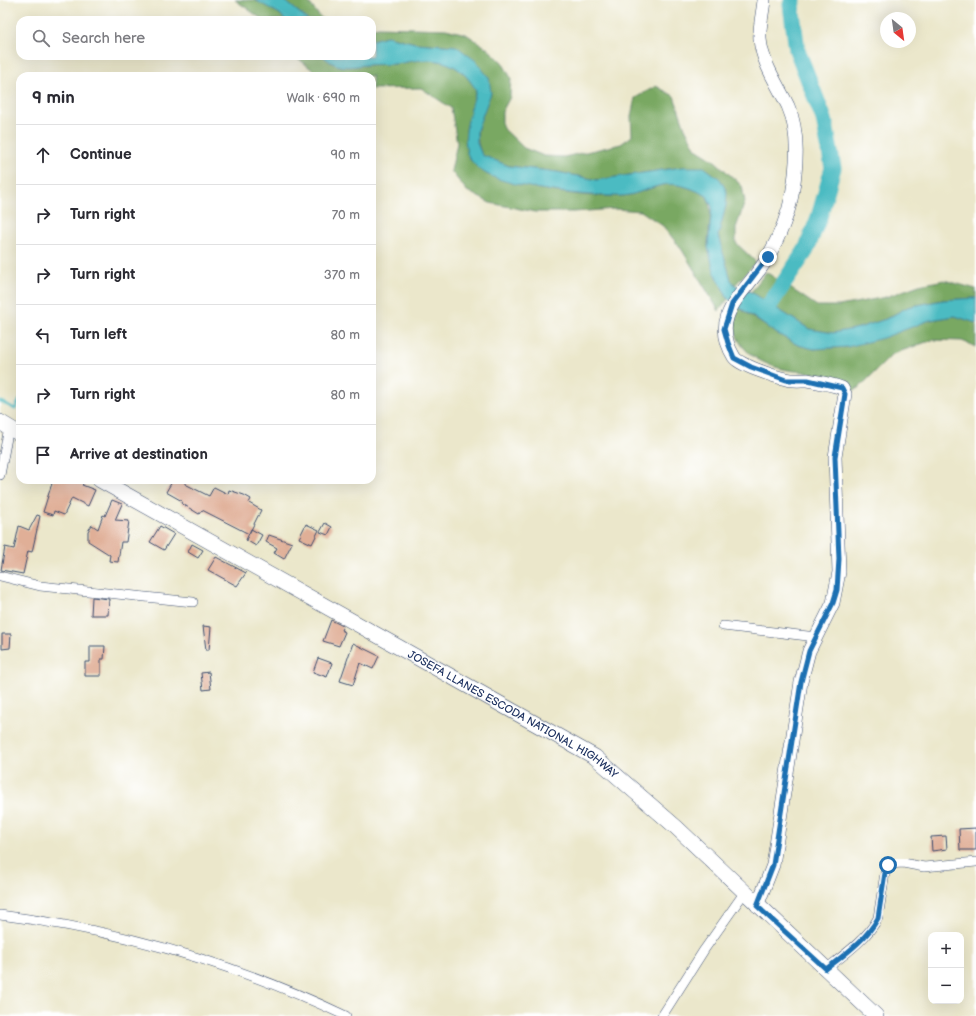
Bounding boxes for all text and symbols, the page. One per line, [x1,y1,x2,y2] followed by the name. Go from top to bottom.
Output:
[880,12,916,48] north arrow
[16,16,376,60] search box
[30,27,52,49] icon: search
[62,29,145,48] text: Search here
[32,88,75,108] text: 9 min
[286,90,360,106] text: Walk · 690 m
[32,144,54,166] icon: ahead
[70,145,132,164] text: Continue
[331,147,360,163] text: 90 m
[32,204,54,226] icon: right
[70,205,135,224] text: Turn right
[332,207,360,223] text: 70 m
[759,248,777,266] route end
[32,264,54,286] icon: right
[70,265,135,284] text: Turn right
[324,267,360,283] text: 370 m
[32,324,54,346] icon: left
[70,325,127,344] text: Turn left
[331,327,360,343] text: 80 m
[32,384,54,406] icon: right
[70,385,135,404] text: Turn right
[331,387,360,403] text: 80 m
[32,444,54,466] icon: arrive
[70,445,208,464] text: Arrive at destination
[406,647,621,781] street label: JOSEFA LLANES ESCODA NATIONAL HIGHWAY
[879,856,897,874] route start
[928,932,964,1004] map controls
[928,932,964,968] button: +
[928,968,964,1004] button: −

